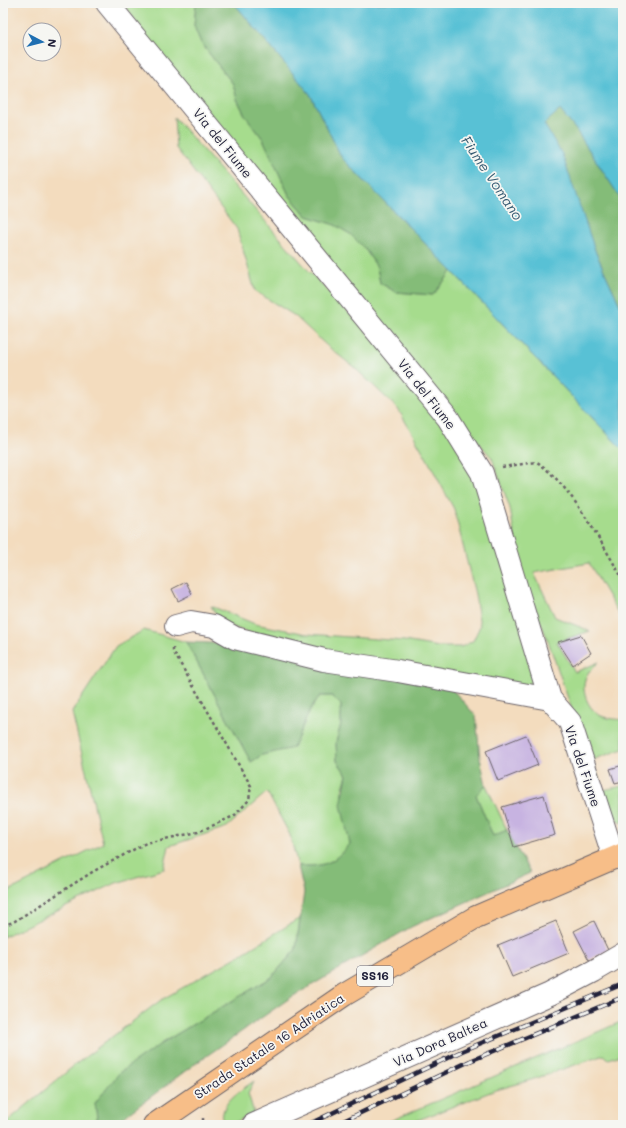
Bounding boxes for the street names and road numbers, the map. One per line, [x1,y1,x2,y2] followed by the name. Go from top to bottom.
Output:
[190,104,257,181] street label: Via del Fiume
[395,355,460,432] street label: Via del Fiume
[562,723,605,809] street label: Via del Fiume
[357,966,393,986] road number: SS16
[190,989,347,1102] street label: Strada Statale 16 Adriatica
[390,1013,490,1070] street label: Via Dora Baltea

